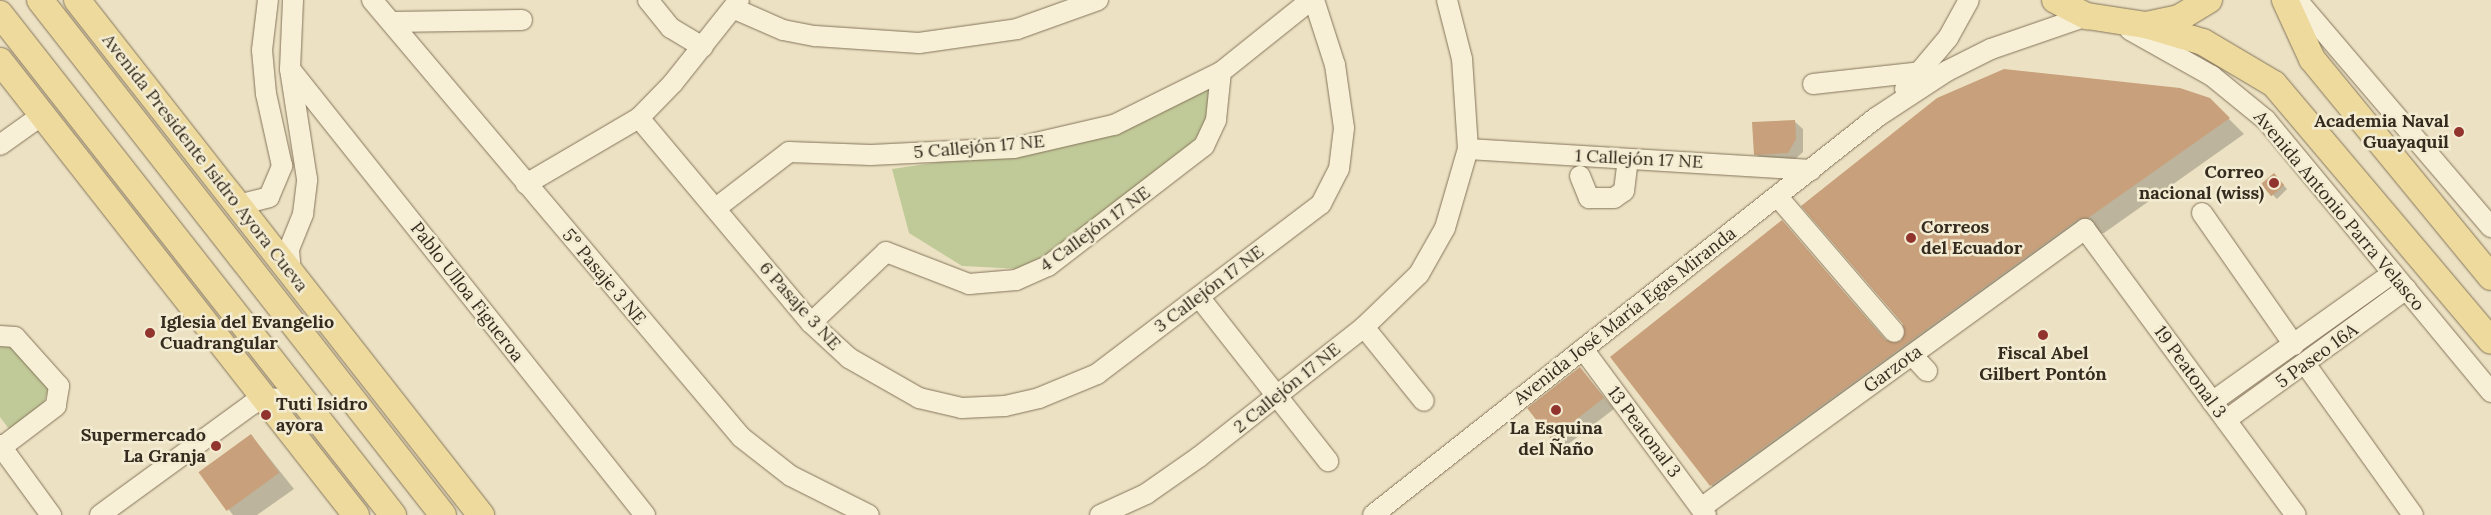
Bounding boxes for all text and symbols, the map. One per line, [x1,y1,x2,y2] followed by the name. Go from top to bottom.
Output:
[97,30,313,296] street label: Avenida Presidente Isidro Ayora Cueva
[2249,107,2429,315] street label: Avenida Antonio Parra Velasco
[2314,111,2449,154] place label: Academia Naval Guayaquil
[2453,126,2465,138] marker: Academia Naval Guayaquil
[913,131,1045,163] street label: 5 Callejón 17 NE
[1574,145,1704,173] street label: 1 Callejón 17 NE
[2139,162,2264,204] place label: Correo nacional (wiss)
[2268,177,2280,189] marker: Correo nacional (wiss)
[1036,182,1154,276] street label: 4 Callejón 17 NE
[1921,217,2022,260] place label: Correos del Ecuador
[406,218,528,366] street label: Pablo Ulloa Figueroa
[1510,223,1740,409] street label: Avenida José María Egas Miranda
[558,225,650,329] street label: 5° Pasaje 3 NE
[1905,232,1917,244] marker: Correos del Ecuador
[1150,241,1268,337] street label: 3 Callejón 17 NE
[755,257,845,355] street label: 6 Pasaje 3 NE
[160,312,334,354] place label: Iglesia del Evangelio Cuadrangular
[2272,319,2362,393] street label: 5 Paseo 16A
[2149,322,2231,422] street label: 19 Peatonal 3
[144,327,156,339] marker: Iglesia del Evangelio Cuadrangular
[2037,329,2049,341] marker: Fiscal Abel Gilbert Pontón
[1229,338,1345,438] street label: 2 Callejón 17 NE
[1860,341,1926,397] street label: Garzota
[1979,343,2107,386] place label: Fiscal Abel Gilbert Pontón
[1603,382,1685,482] street label: 13 Peatonal 3
[276,394,368,436] place label: Tuti Isidro ayora
[1550,404,1562,416] marker: La Esquina del Ñaño
[260,409,272,421] marker: Tuti Isidro ayora
[1509,418,1603,460] place label: La Esquina del Ñaño
[81,425,206,468] place label: Supermercado La Granja
[210,440,222,452] marker: Supermercado La Granja

